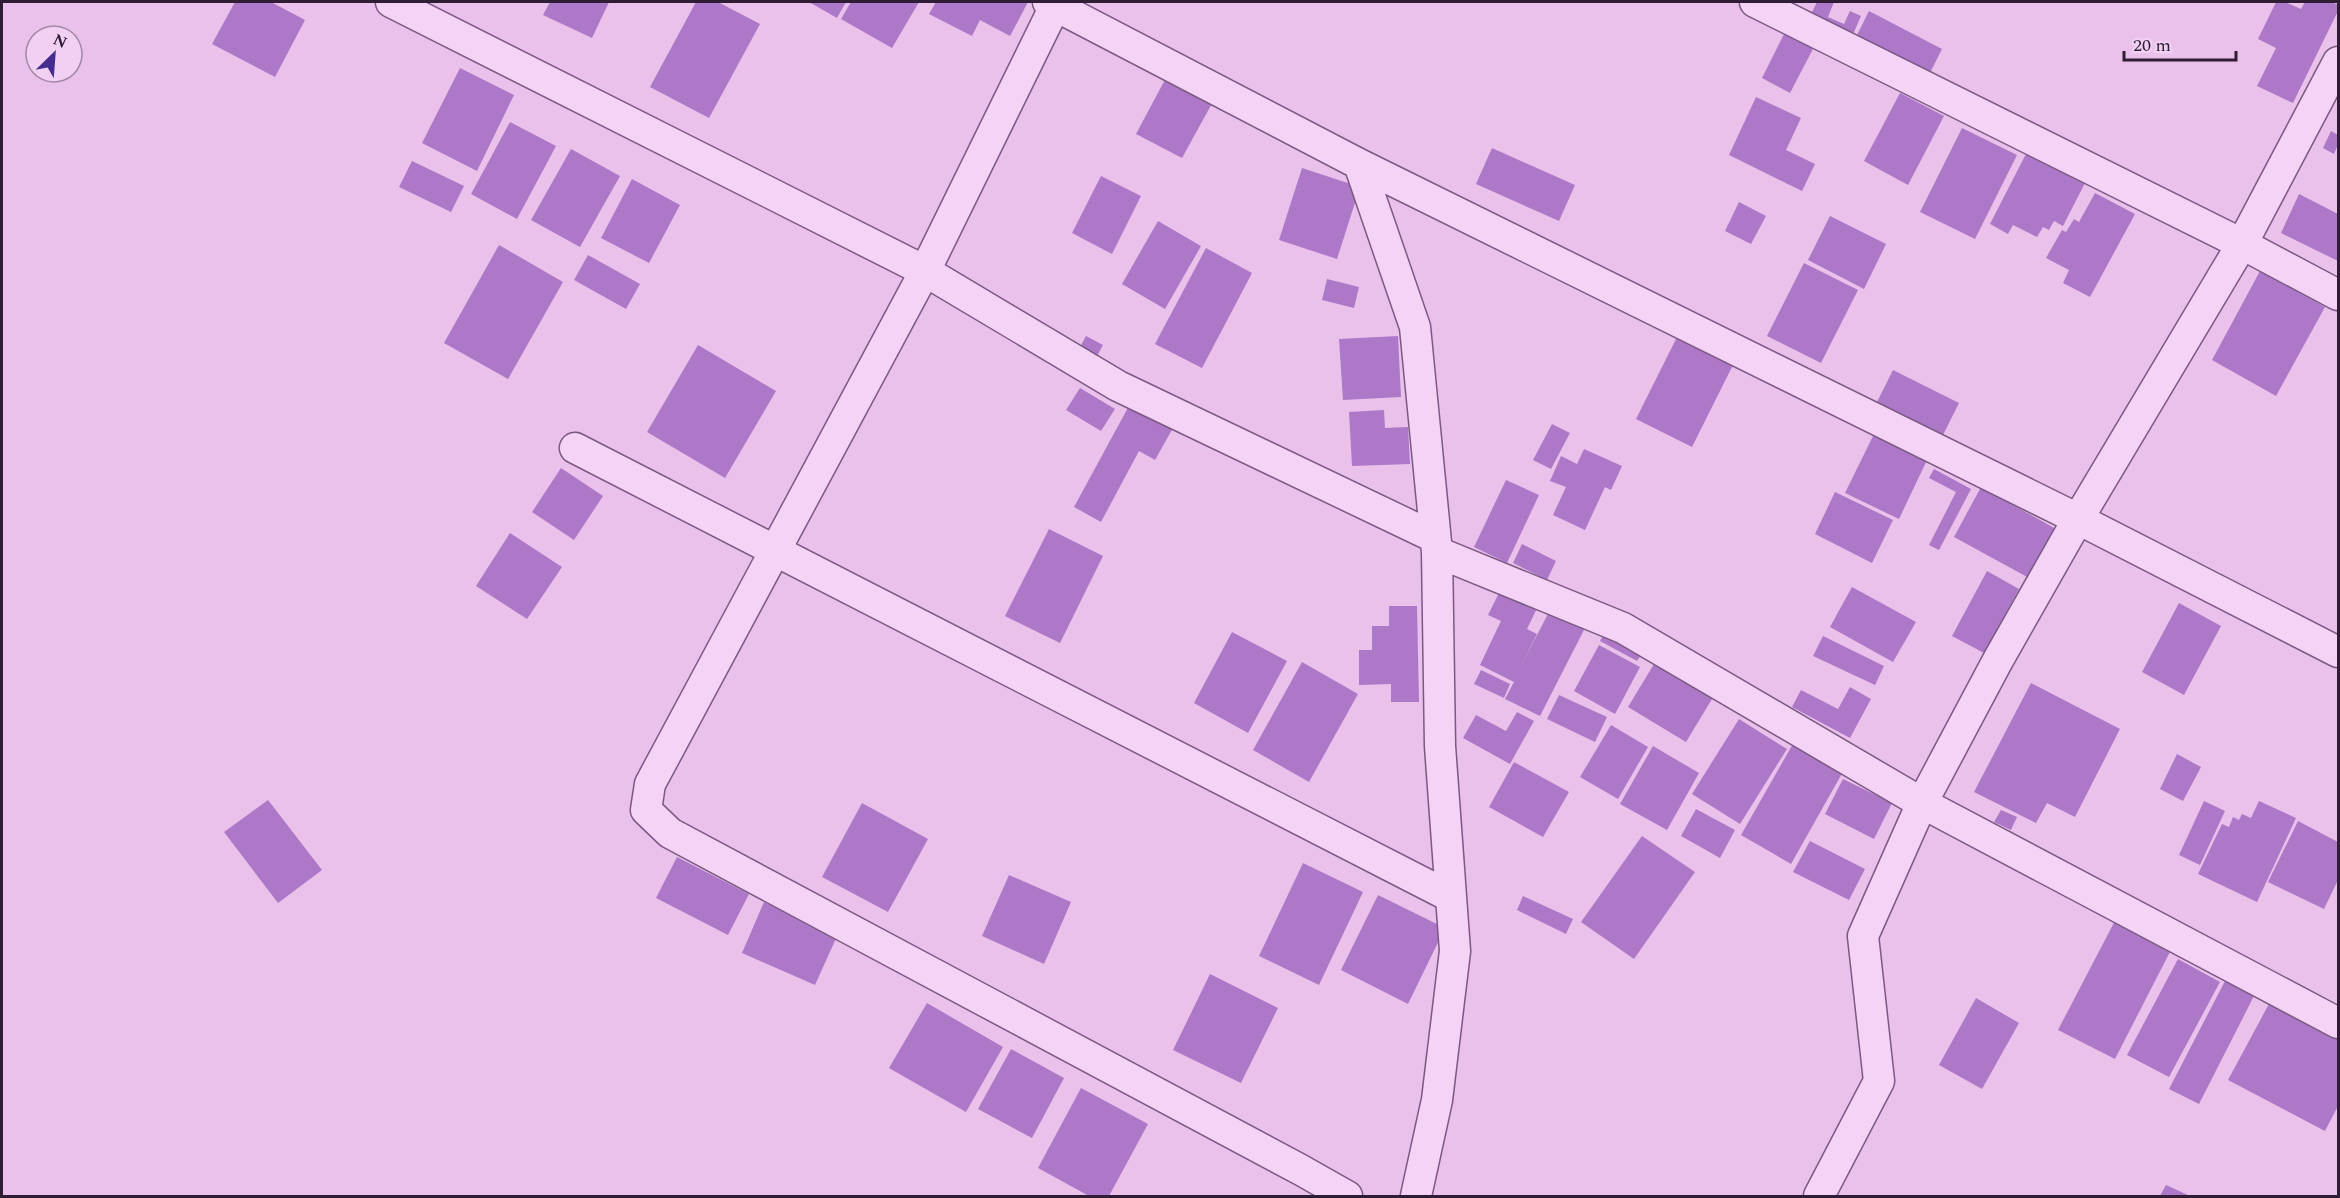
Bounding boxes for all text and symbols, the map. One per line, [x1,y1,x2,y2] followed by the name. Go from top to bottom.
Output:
[24,24,84,84] north arrow
[2124,24,2236,62] scale bar
[49,28,71,55] text: N
[2133,32,2171,59] text: 20 m

